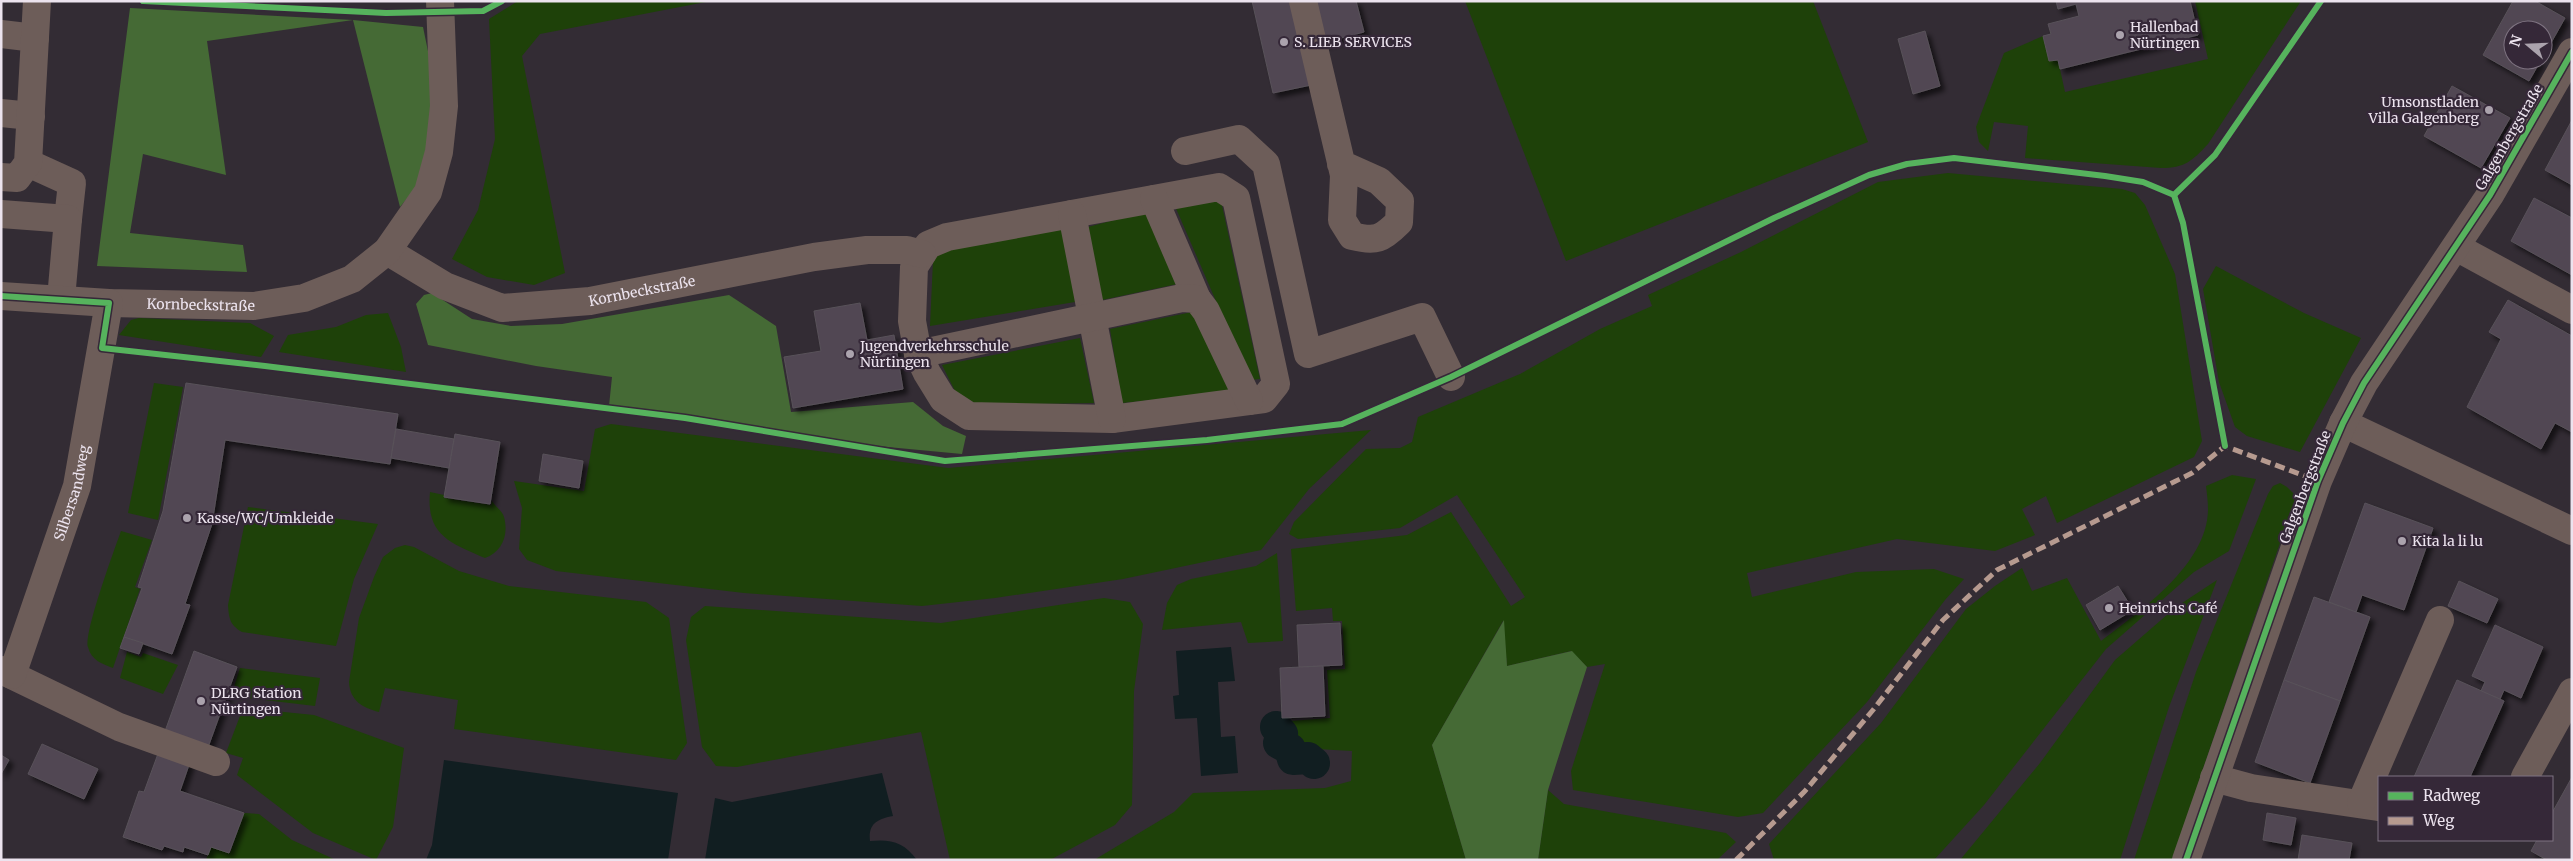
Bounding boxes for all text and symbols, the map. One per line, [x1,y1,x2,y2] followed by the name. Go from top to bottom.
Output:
[2130,18,2200,52] place label: Hallenbad Nürtingen
[2503,20,2553,70] north arrow
[2114,29,2126,41] marker: Hallenbad Nürtingen
[1294,33,1412,51] place label: S. LIEB SERVICES
[2505,33,2526,49] text: N
[1278,36,1290,48] marker: S. LIEB SERVICES
[2471,81,2547,193] street label: Galgenbergstraße
[2368,93,2480,127] place label: Umsonstladen Villa Galgenberg
[2483,104,2495,116] marker: Umsonstladen Villa Galgenberg
[587,272,697,310] street label: Kornbeckstraße
[146,295,255,315] street label: Kornbeckstraße
[859,337,1009,371] place label: Jugendverkehrsschule Nürtingen
[844,348,856,360] marker: Jugendverkehrsschule Nürtingen
[2275,428,2335,546] street label: Galgenbergstraße
[50,443,93,543] street label: Silbersandweg
[197,509,334,527] place label: Kasse/WC/Umkleide
[181,512,193,524] marker: Kasse/WC/Umkleide
[2412,532,2483,550] place label: Kita la li lu
[2396,535,2408,547] marker: Kita la li lu
[2119,599,2217,617] place label: Heinrichs Café
[2103,602,2115,614] marker: Heinrichs Café
[211,684,301,718] place label: DLRG Station Nürtingen
[195,695,207,707] marker: DLRG Station Nürtingen
[2378,776,2553,841] legend
[2423,786,2480,805] text: Radweg
[2422,811,2454,830] text: Weg

